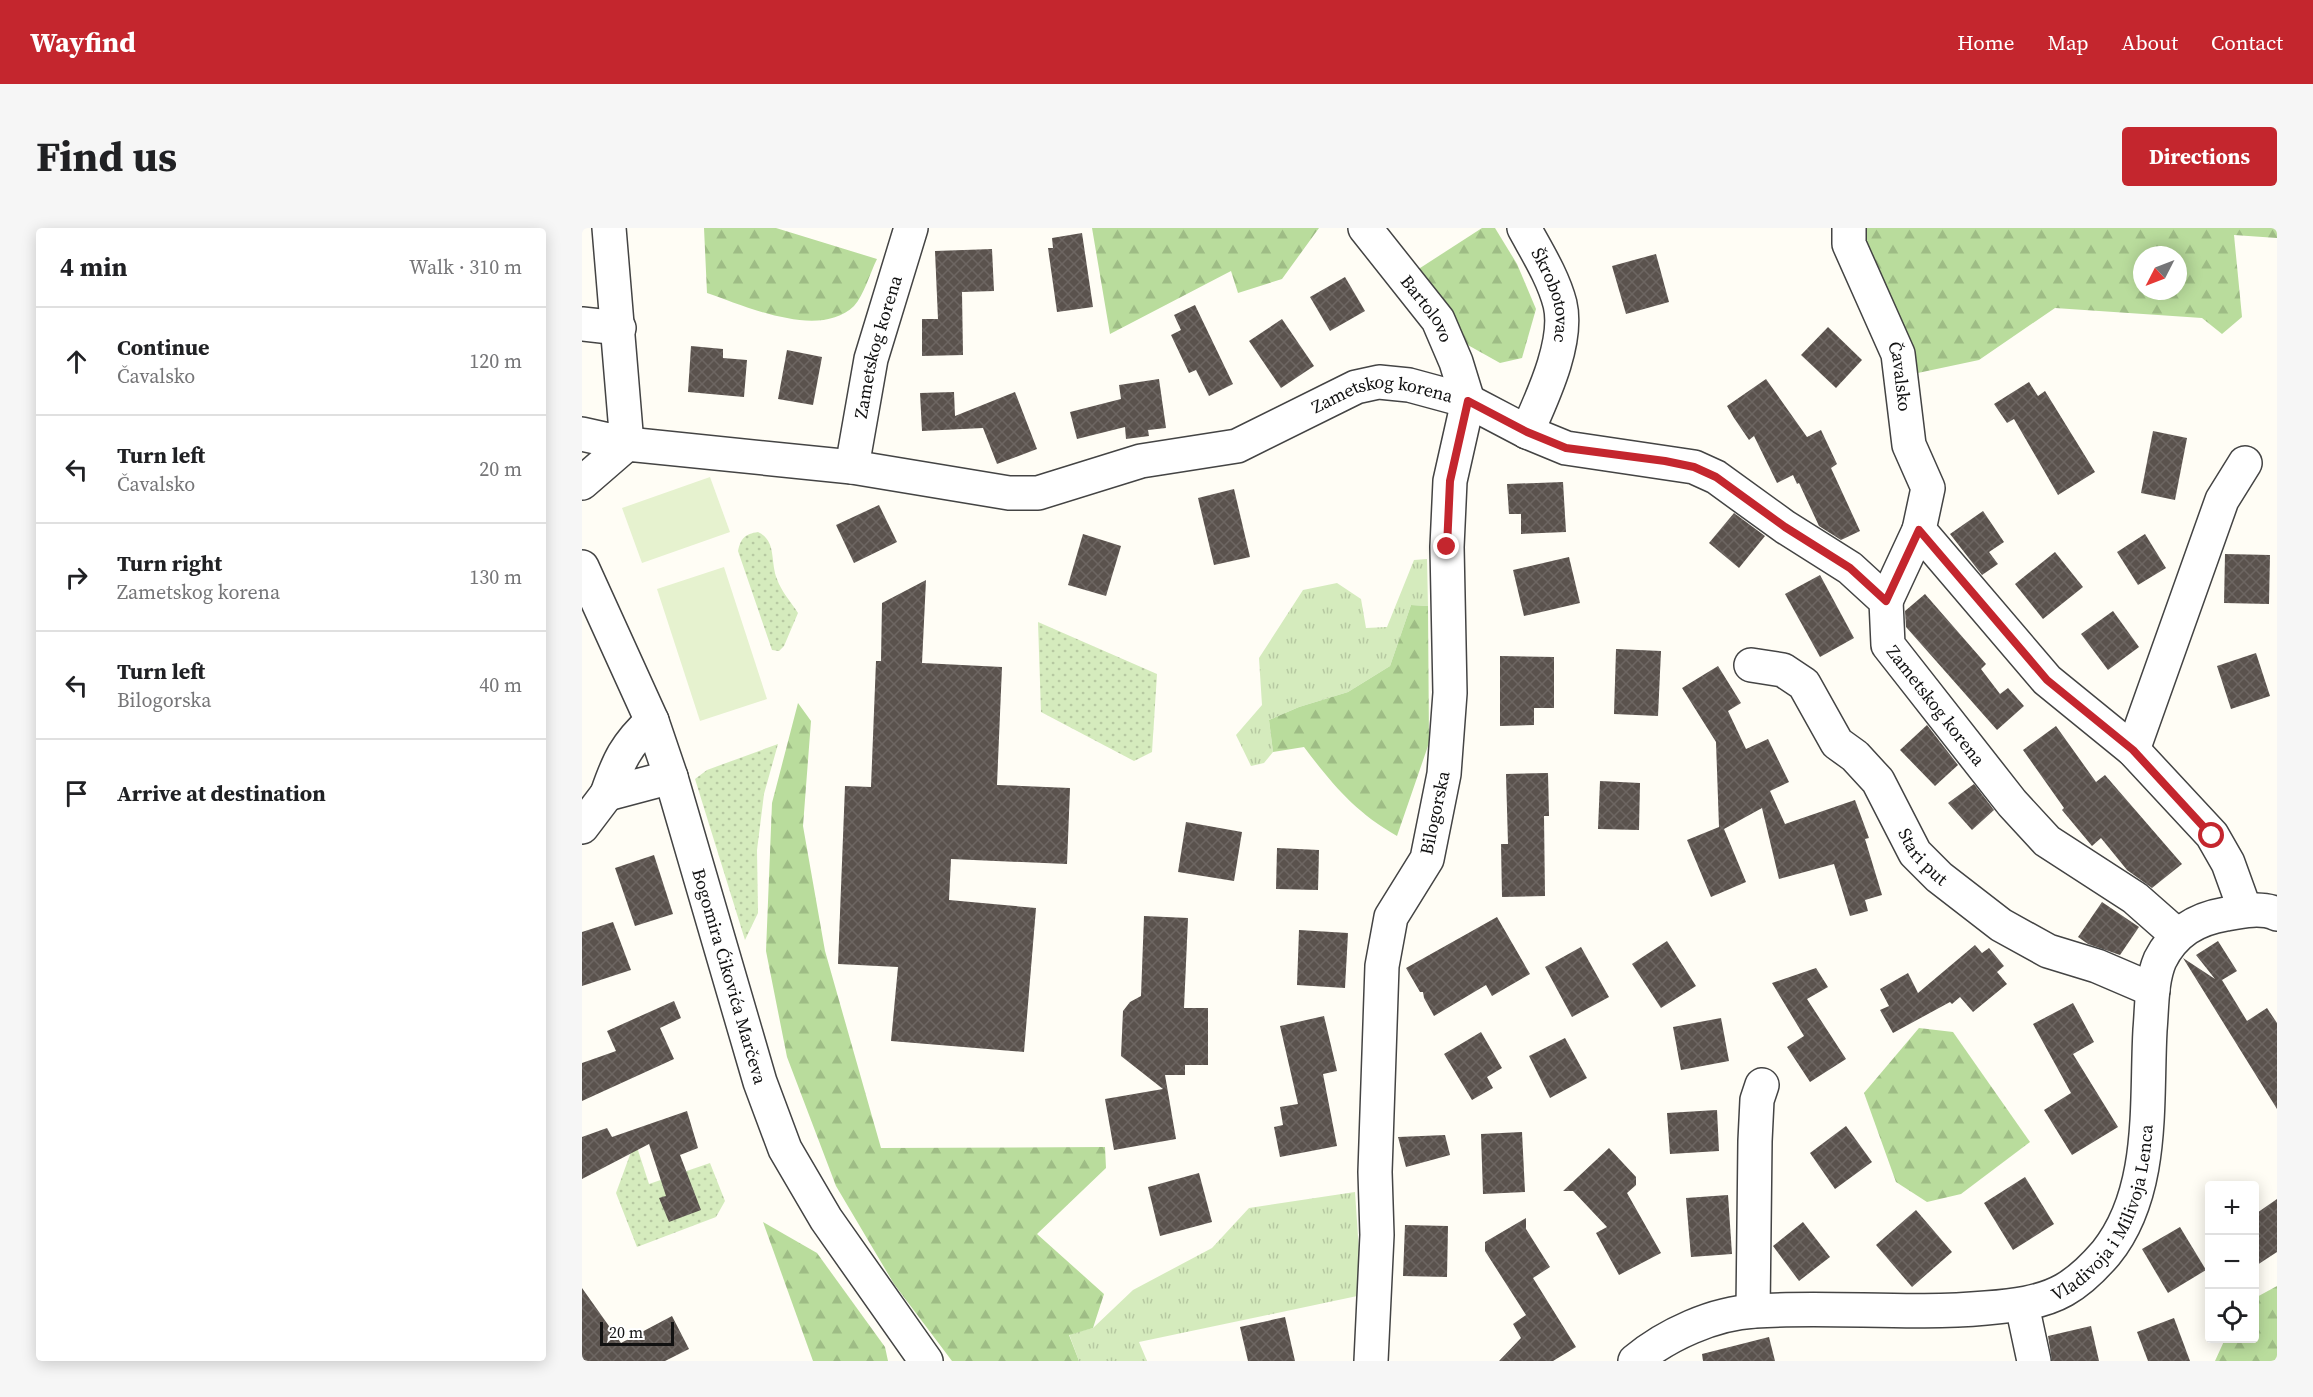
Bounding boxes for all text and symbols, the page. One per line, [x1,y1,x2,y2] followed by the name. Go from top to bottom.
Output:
[30,23,136,61] text: Wayfind
[1957,28,2015,57] text: Home
[2048,28,2089,57] text: Map
[2122,28,2178,57] text: About
[2211,28,2283,57] text: Contact
[36,127,177,185] text: Find us
[2122,127,2277,186] button: Directions
[1525,243,1575,345] street label: Škrobotovac
[2133,246,2187,300] north arrow
[60,249,127,285] text: 4 min
[409,253,522,281] text: Walk · 310 m
[1395,269,1459,346] street label: Bartolovo
[848,271,908,420] street label: Zametskog korena
[117,332,210,362] text: Continue
[1882,337,1918,413] street label: Čavalsko
[60,345,93,378] icon: ahead
[469,347,522,375] text: 120 m
[117,362,195,390] text: Čavalsko
[1307,369,1457,419] street label: Zametskog korena
[117,440,205,470] text: Turn left
[60,453,93,486] icon: left
[479,455,522,483] text: 20 m
[117,470,195,498] text: Čavalsko
[1433,533,1459,559] route end
[117,548,222,578] text: Turn right
[60,561,93,594] icon: right
[469,563,522,591] text: 130 m
[117,578,280,606] text: Zametskog korena
[1881,640,1992,772] street label: Zametskog korena
[117,656,205,686] text: Turn left
[60,669,93,702] icon: left
[479,671,522,699] text: 40 m
[117,686,211,714] text: Bilogorska
[1413,768,1456,857] street label: Bilogorska
[60,777,93,810] icon: arrive
[117,778,326,808] text: Arrive at destination
[2198,822,2224,848] route start
[1892,824,1953,891] street label: Stari put
[686,865,773,1088] street label: Bogomira Ćikovića Marčeva
[2047,1123,2159,1307] street label: Vladivoja i Milivoja Lenca
[2205,1181,2259,1343] map controls
[2205,1181,2259,1235] button: +
[2205,1235,2259,1289] button: −
[2205,1289,2259,1343] button: locate
[600,1319,674,1346] scale bar
[609,1321,643,1343] text: 20 m

